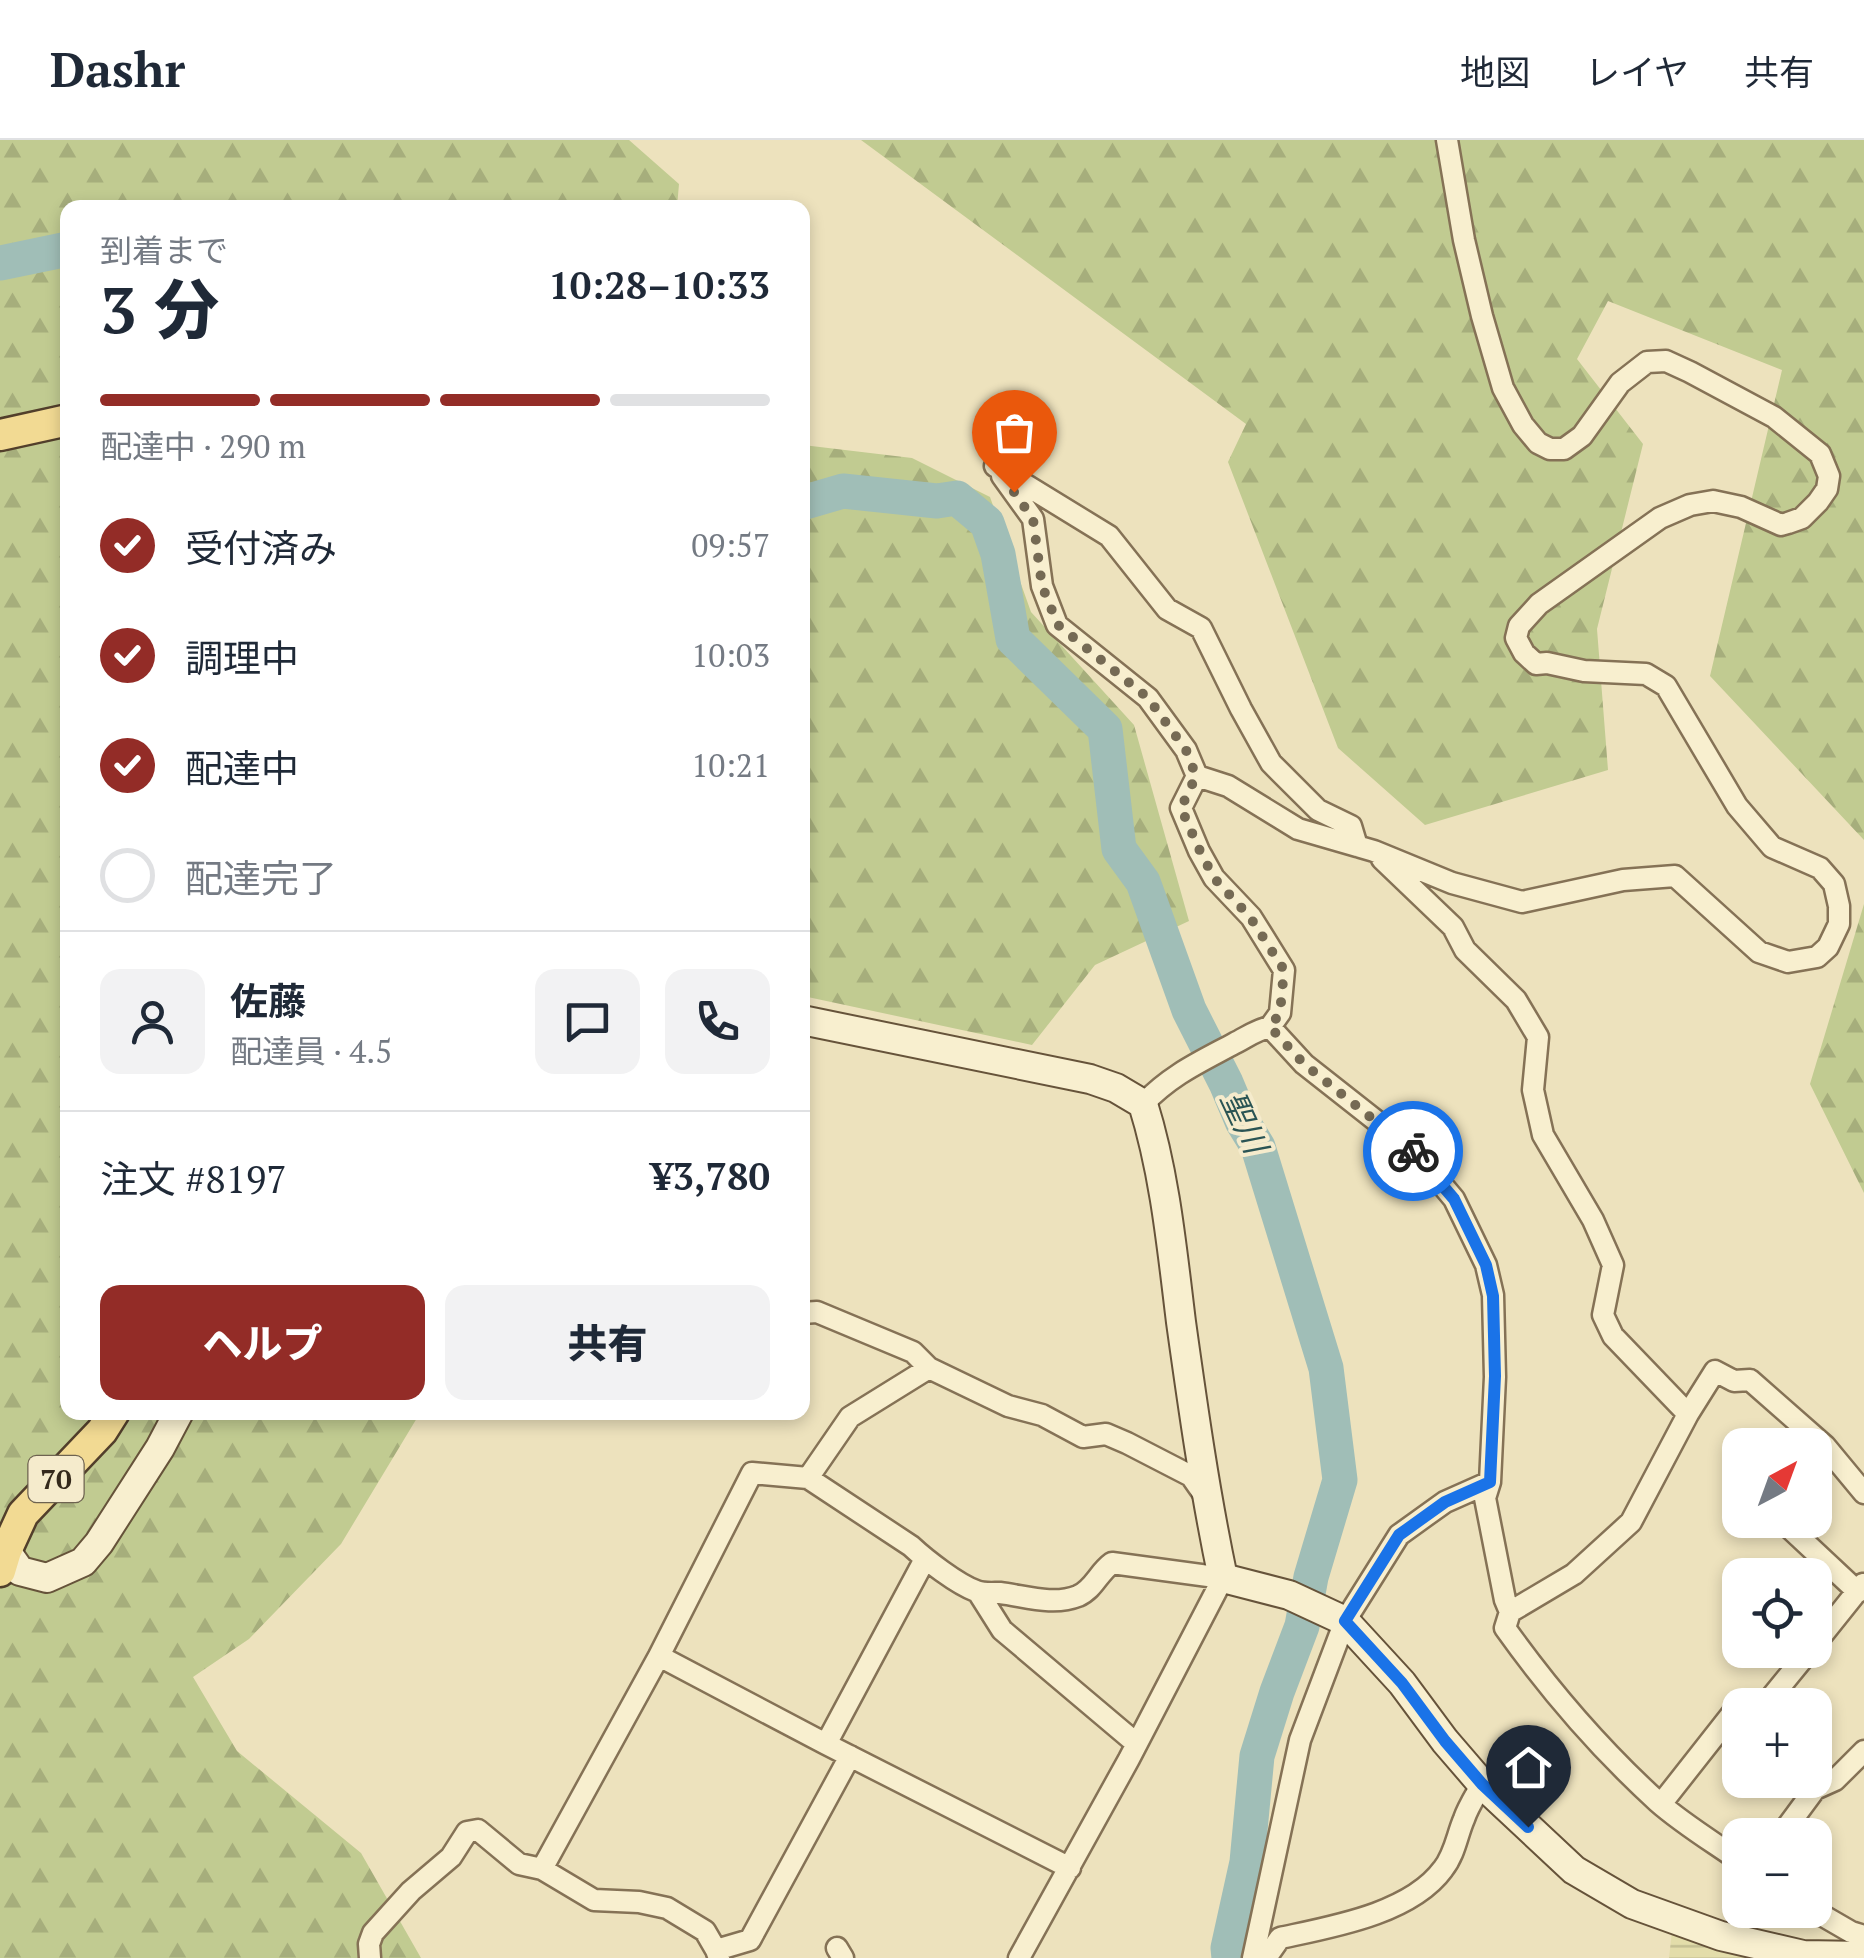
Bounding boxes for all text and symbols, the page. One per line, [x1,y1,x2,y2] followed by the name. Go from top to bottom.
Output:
[50,37,185,101] text: Dashr
[1460,49,1530,95] text: 地図
[1585,49,1689,95] text: レイヤ
[1744,49,1814,95] text: 共有
[100,229,228,271] text: 到着まで
[548,260,770,310] text: 10:28–10:33
[100,265,219,352] text: 3 分
[972,390,1057,493] pin
[987,405,1042,460] icon: bag
[100,425,306,467] text: 配達中 · 290 m
[100,518,155,573] icon: check
[185,523,337,573] text: 受付済み
[691,524,770,566] text: 09:57
[100,628,155,683] icon: check
[185,633,299,683] text: 調理中
[691,634,770,676] text: 10:03
[100,738,155,793] icon: check
[185,743,299,793] text: 配達中
[691,744,770,786] text: 10:21
[185,853,337,903] text: 配達完了
[100,969,205,1074] button: person
[535,969,640,1074] button: chat
[665,969,770,1074] button: phone
[230,976,306,1026] text: 佐藤
[230,1030,392,1072] text: 配達員 · 4.5
[1212,1084,1279,1162] water label: 聖川
[1363,1101,1463,1201] courier
[1386,1124,1441,1179] icon: bike
[651,1151,770,1201] text: ¥3,780
[100,1154,287,1204] text: 注文 #8197
[100,1285,425,1400] button: ヘルプ
[445,1285,770,1400] button: 共有
[1722,1428,1832,1538] north arrow
[1722,1428,1832,1928] map controls
[28,1456,84,1502] road number: 70
[1722,1558,1832,1668] button: locate
[1722,1688,1832,1798] button: +
[1486,1725,1571,1828] pin
[1501,1740,1556,1795] icon: home
[1722,1818,1832,1928] button: −

